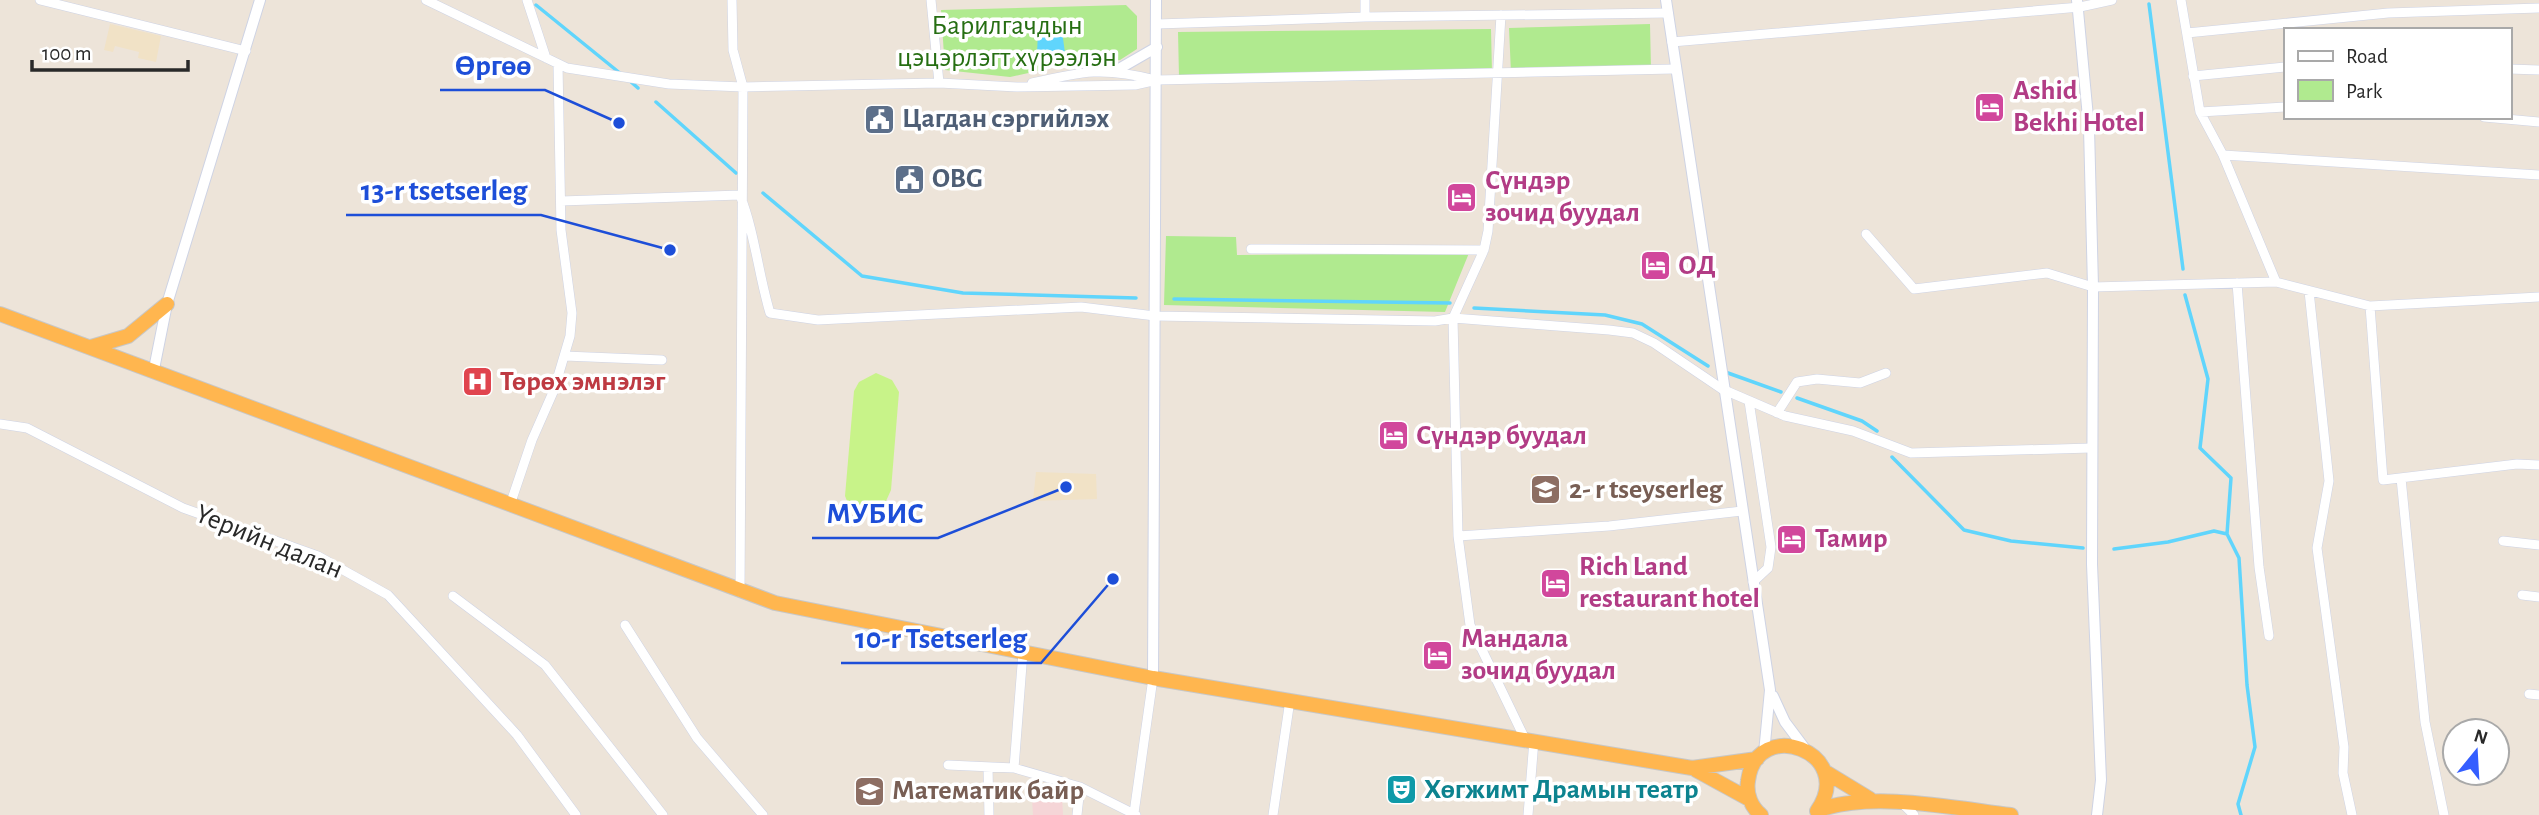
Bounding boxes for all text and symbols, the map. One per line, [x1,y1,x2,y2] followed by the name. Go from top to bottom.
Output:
[897,12,1117,72] park label: Барилгачдын цэцэрлэгт хүрээлэн
[32,28,187,72] scale bar
[2284,28,2511,119] legend
[440,39,545,90] callout: Өргөө
[42,43,92,64] text: 100 m
[2346,46,2388,67] text: Road
[455,51,531,81] text: Өргөө
[2013,77,2145,137] place label: Ashid Bekhi Hotel
[2346,81,2383,102] text: Park
[1973,90,2007,124] hotel icon: Ashid Bekhi Hotel
[862,102,896,136] public building icon: Цагдан сэргийлэх
[902,105,1109,133] place label: Цагдан сэргийлэх
[892,162,926,196] public building icon: OBG
[346,164,541,215] callout: 13-r tsetserleg
[932,165,983,193] place label: OBG
[1485,167,1640,227] place label: Сүндэр зочид буудал
[361,176,528,206] text: 13-r tsetserleg
[1445,180,1479,214] hotel icon: Сүндэр зочид буудал
[1638,249,1672,283] hotel icon: ОД
[1678,252,1716,280] place label: ОД
[460,365,494,399] hospital icon: Төрөх эмнэлэг
[500,368,666,396] place label: Төрөх эмнэлэг
[1376,419,1410,453] hotel icon: Сүндэр буудал
[1416,422,1587,450] place label: Сүндэр буудал
[1529,473,1563,507] school or university icon: 2- r tseyserleg
[1569,476,1724,504] place label: 2- r tseyserleg
[812,487,938,538] callout: МУБИС
[826,499,924,529] text: МУБИС
[191,500,347,584] street label: Үерийн далан
[1775,522,1809,556] hotel icon: Тамир
[1815,525,1888,553] place label: Тамир
[1579,553,1760,613] place label: Rich Land restaurant hotel
[1539,566,1573,600] hotel icon: Rich Land restaurant hotel
[841,612,1041,663] callout: 10-r Tsetserleg
[855,624,1028,654] text: 10-r Tsetserleg
[1461,625,1616,685] place label: Мандала зочид буудал
[1421,638,1455,672] hotel icon: Мандала зочид буудал
[2441,717,2511,787] north arrow
[2472,726,2490,748] text: N
[1384,773,1418,807] theatre icon: Хөгжимт Драмын театр
[852,774,886,808] school or university icon: Математик байр
[1424,776,1699,804] place label: Хөгжимт Драмын театр
[892,777,1084,805] place label: Математик байр

